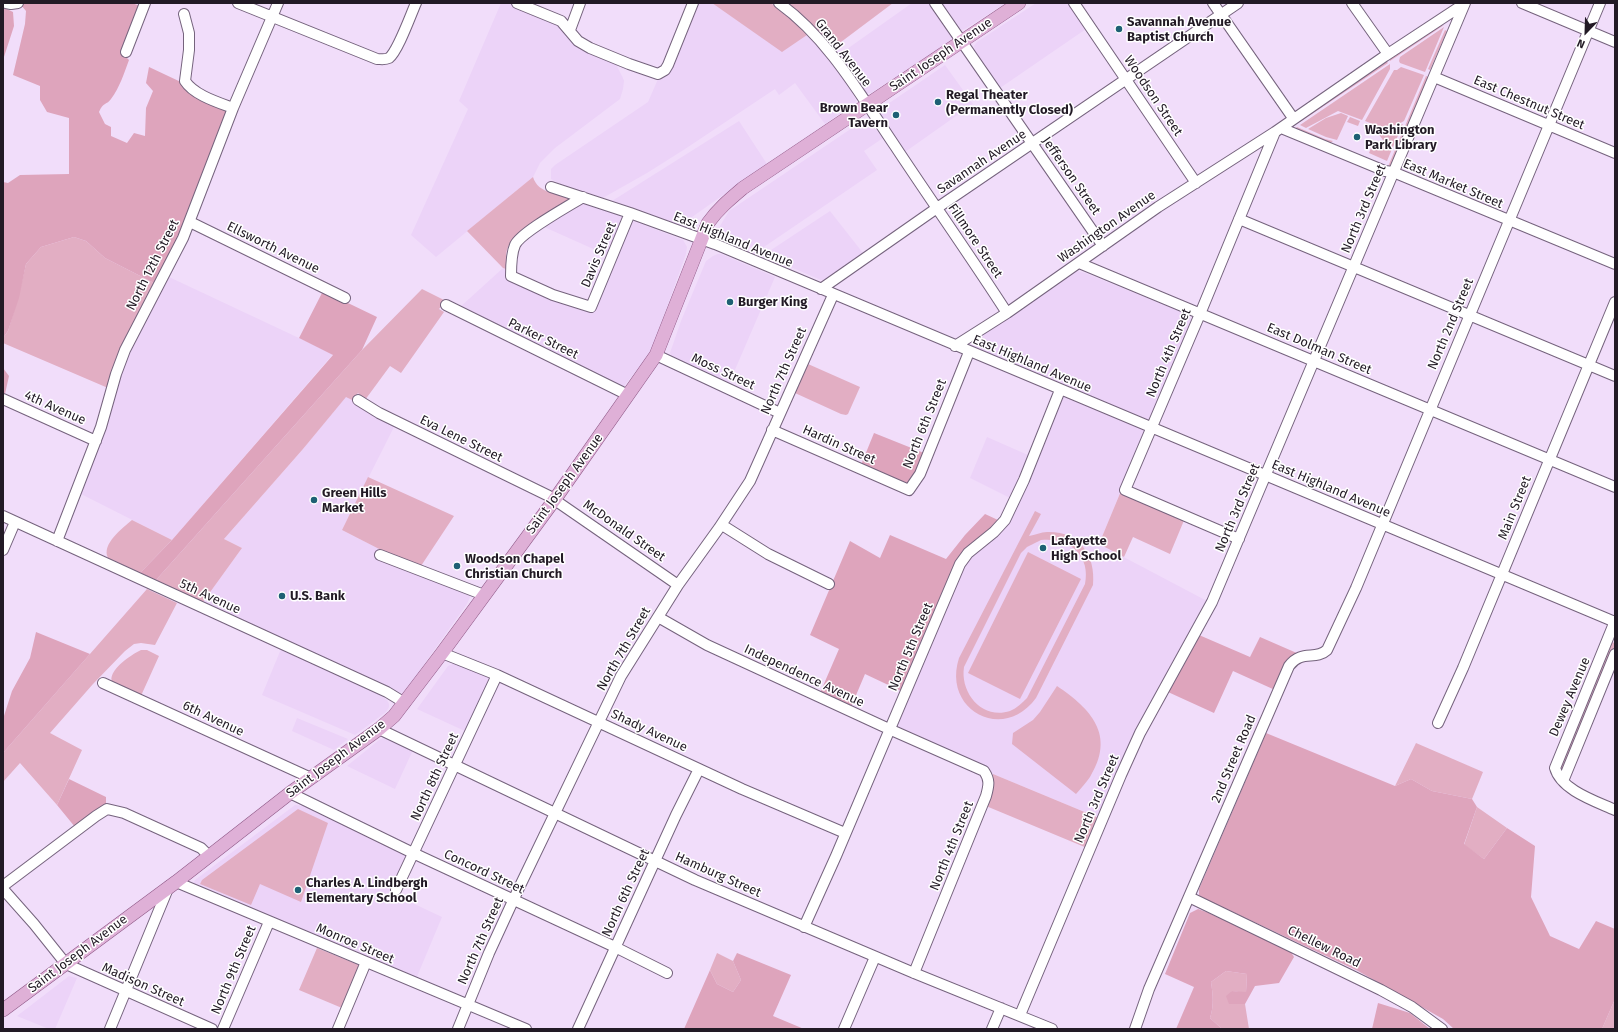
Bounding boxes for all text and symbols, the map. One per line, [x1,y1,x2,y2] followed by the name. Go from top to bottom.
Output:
[1566,12,1606,52] north arrow
[1127,14,1231,45] place label: Savannah Avenue Baptist Church
[887,15,995,95] street label: Saint Joseph Avenue
[812,16,874,90] street label: Grand Avenue
[1114,24,1124,34] marker: Savannah Avenue Baptist Church
[1575,36,1587,51] text: N
[1120,53,1186,139] street label: Woodson Street
[1471,73,1587,133] street label: East Chestnut Street
[946,87,1073,118] place label: Regal Theater (Permanently Closed)
[933,97,943,107] marker: Regal Theater (Permanently Closed)
[820,100,888,131] place label: Brown Bear Tavern
[891,110,901,120] marker: Brown Bear Tavern
[1365,122,1437,153] place label: Washington Park Library
[935,127,1029,197] street label: Savannah Avenue
[1352,132,1362,142] marker: Washington Park Library
[1038,134,1104,218] street label: Jefferson Street
[1401,156,1505,212] street label: East Market Street
[1338,162,1390,256] street label: North 3rd Street
[1055,188,1159,266] street label: Washington Avenue
[944,201,1006,281] street label: Fillmore Street
[671,209,795,271] street label: East Highland Avenue
[123,217,183,313] street label: North 12th Street
[224,219,322,277] street label: Ellsworth Avenue
[578,220,620,290] street label: Davis Street
[1425,276,1477,372] street label: North 2nd Street
[738,294,807,310] place label: Burger King
[725,297,735,307] marker: Burger King
[1143,306,1195,400] street label: North 4th Street
[505,315,581,363] street label: Parker Street
[1264,320,1374,378] street label: East Dolman Street
[758,325,810,417] street label: North 7th Street
[970,332,1094,396] street label: East Highland Avenue
[689,350,757,394] street label: Moss Street
[900,377,950,471] street label: North 6th Street
[22,387,88,429] street label: 4th Avenue
[417,412,505,466] street label: Eva Lene Street
[800,422,878,468] street label: Hardin Street
[523,431,607,537] street label: Saint Joseph Avenue
[1269,457,1393,521] street label: East Highland Avenue
[1212,461,1264,555] street label: North 3rd Street
[1495,474,1535,542] street label: Main Street
[322,485,386,516] place label: Green Hills Market
[309,495,319,505] marker: Green Hills Market
[580,497,668,565] street label: McDonald Street
[1051,533,1121,564] place label: Lafayette High School
[1038,543,1048,553] marker: Lafayette High School
[465,551,564,582] place label: Woodson Chapel Christian Church
[452,561,462,571] marker: Woodson Chapel Christian Church
[177,576,243,618] street label: 5th Avenue
[290,588,345,604] place label: U.S. Bank
[277,591,287,601] marker: U.S. Bank
[885,600,937,694] street label: North 5th Street
[594,604,654,694] street label: North 7th Street
[741,641,867,711] street label: Independence Avenue
[1546,655,1594,739] street label: Dewey Avenue
[180,698,246,740] street label: 6th Avenue
[608,706,690,756] street label: Shady Avenue
[1208,713,1260,805] street label: 2nd Street Road
[283,717,389,801] street label: Saint Joseph Avenue
[408,730,462,824] street label: North 8th Street
[1071,752,1123,846] street label: North 3rd Street
[927,799,977,893] street label: North 4th Street
[441,847,527,897] street label: Concord Street
[599,847,653,939] street label: North 6th Street
[673,849,763,901] street label: Hamburg Street
[306,875,428,906] place label: Charles A. Lindbergh Elementary School
[293,885,303,895] marker: Charles A. Lindbergh Elementary School
[455,895,507,987] street label: North 7th Street
[25,912,131,996] street label: Saint Joseph Avenue
[314,921,396,967] street label: Monroe Street
[208,923,260,1017] street label: North 9th Street
[1285,923,1363,971] street label: Chellew Road
[99,960,187,1010] street label: Madison Street

